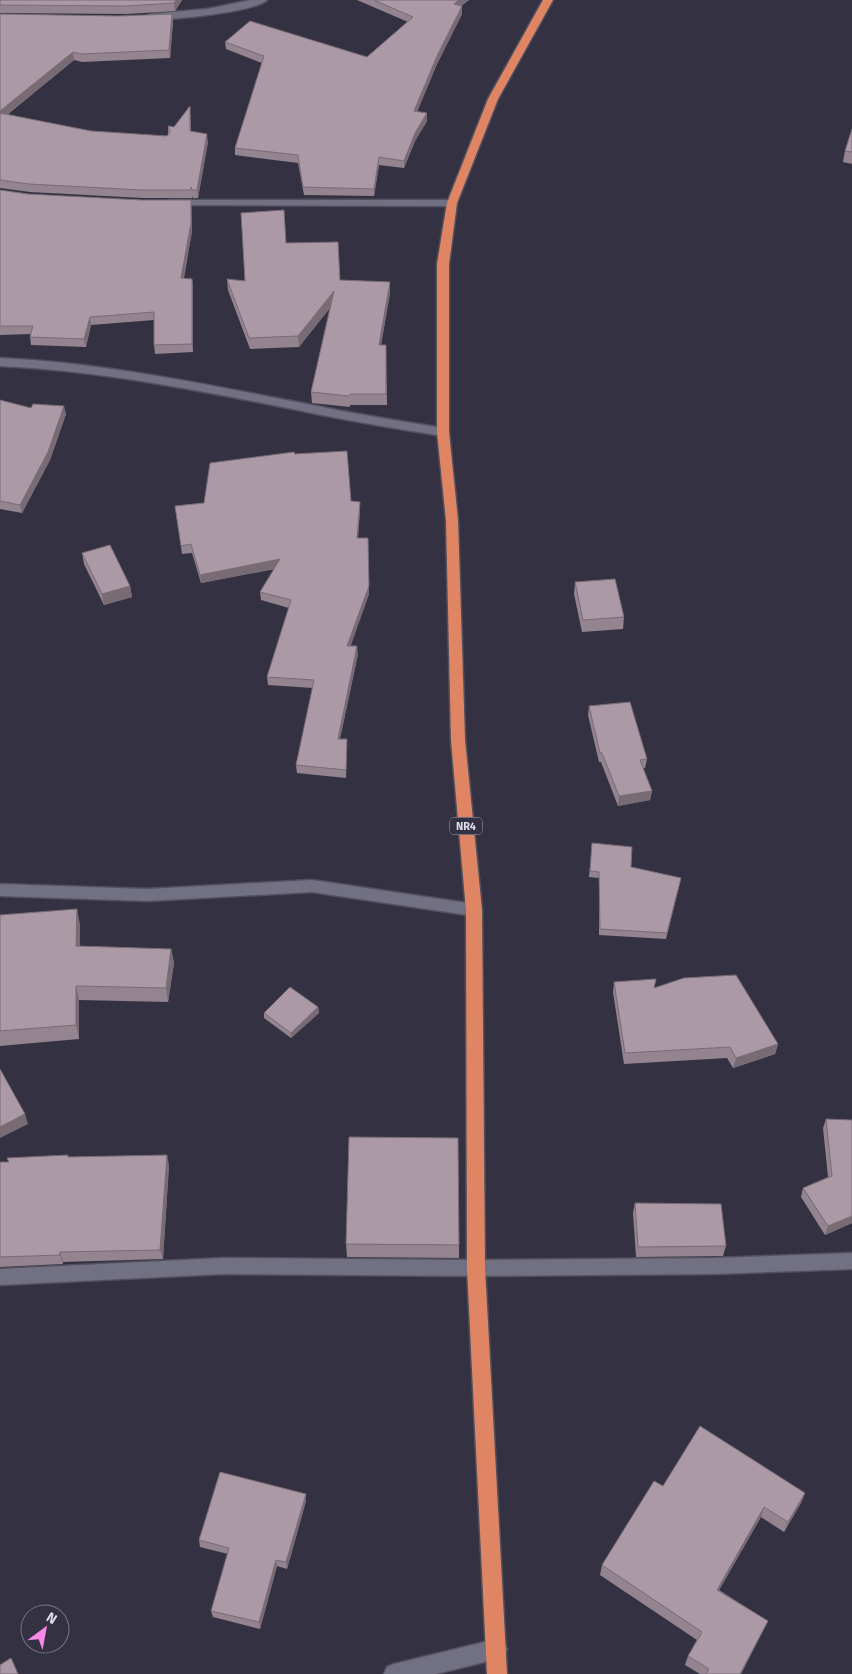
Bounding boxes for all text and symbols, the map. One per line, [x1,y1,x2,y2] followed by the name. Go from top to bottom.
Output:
[450,818,482,834] road number: NR4
[20,1604,70,1654] north arrow
[43,1609,60,1628] text: N

